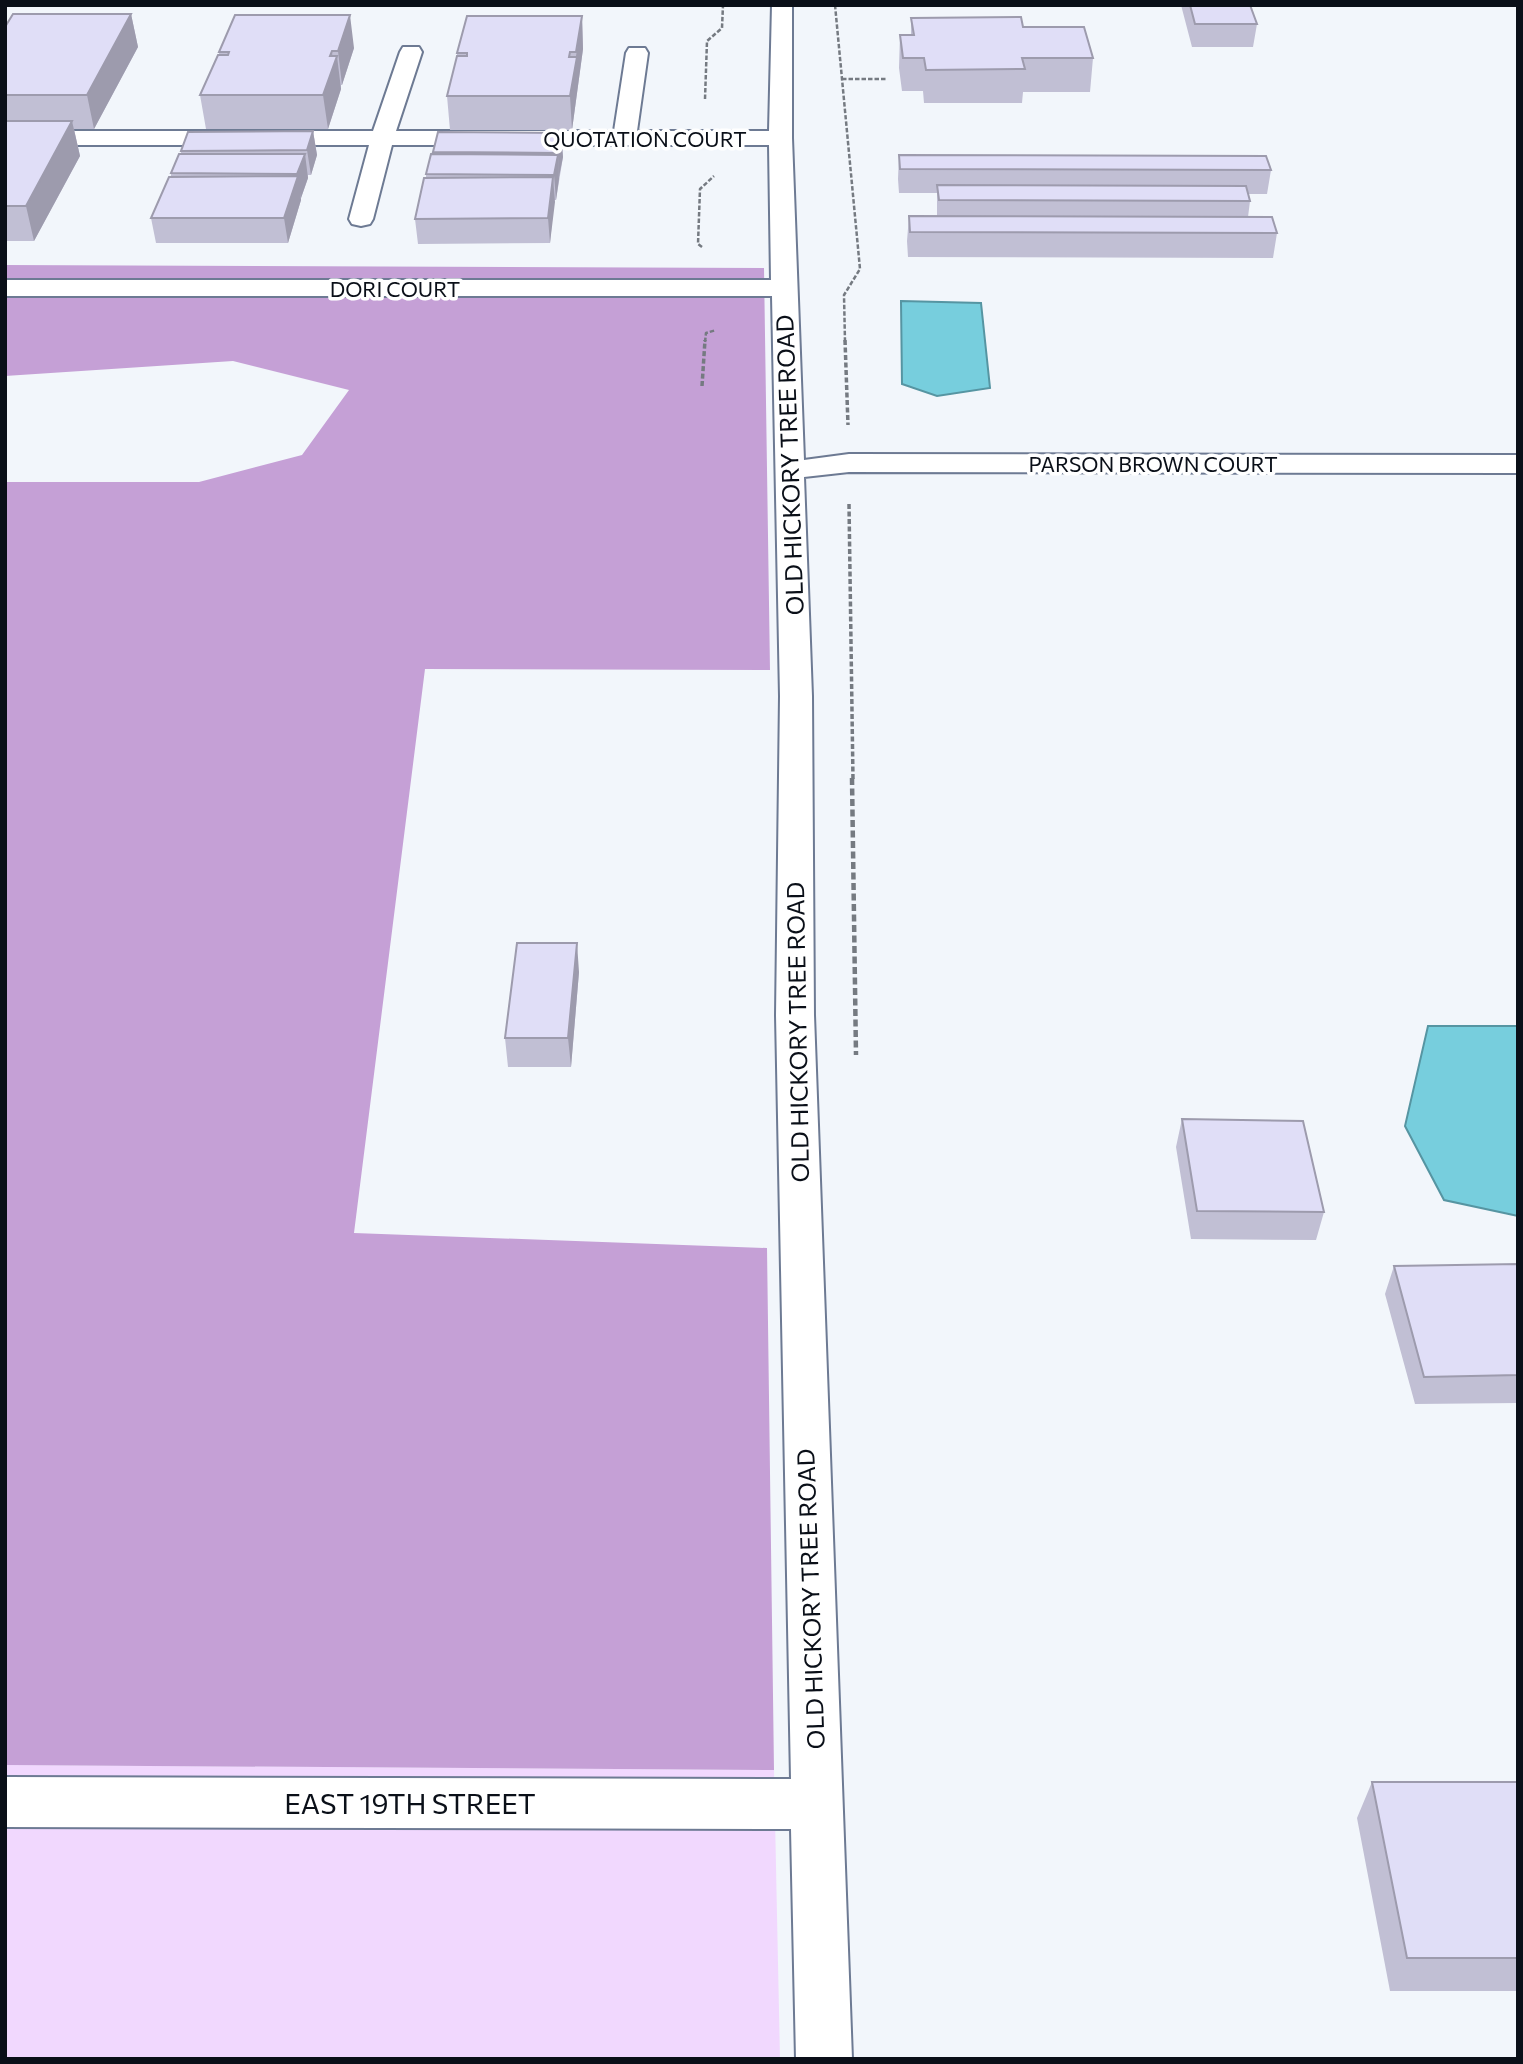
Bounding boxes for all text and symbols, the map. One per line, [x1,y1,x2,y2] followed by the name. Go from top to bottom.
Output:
[543,126,747,151] street label: QUOTATION COURT
[330,276,460,301] street label: DORI COURT
[769,314,809,616] street label: OLD HICKORY TREE ROAD
[1028,451,1278,476] street label: PARSON BROWN COURT
[780,881,814,1183] street label: OLD HICKORY TREE ROAD
[790,1448,830,1750] street label: OLD HICKORY TREE ROAD
[284,1786,536,1820] street label: EAST 19TH STREET

